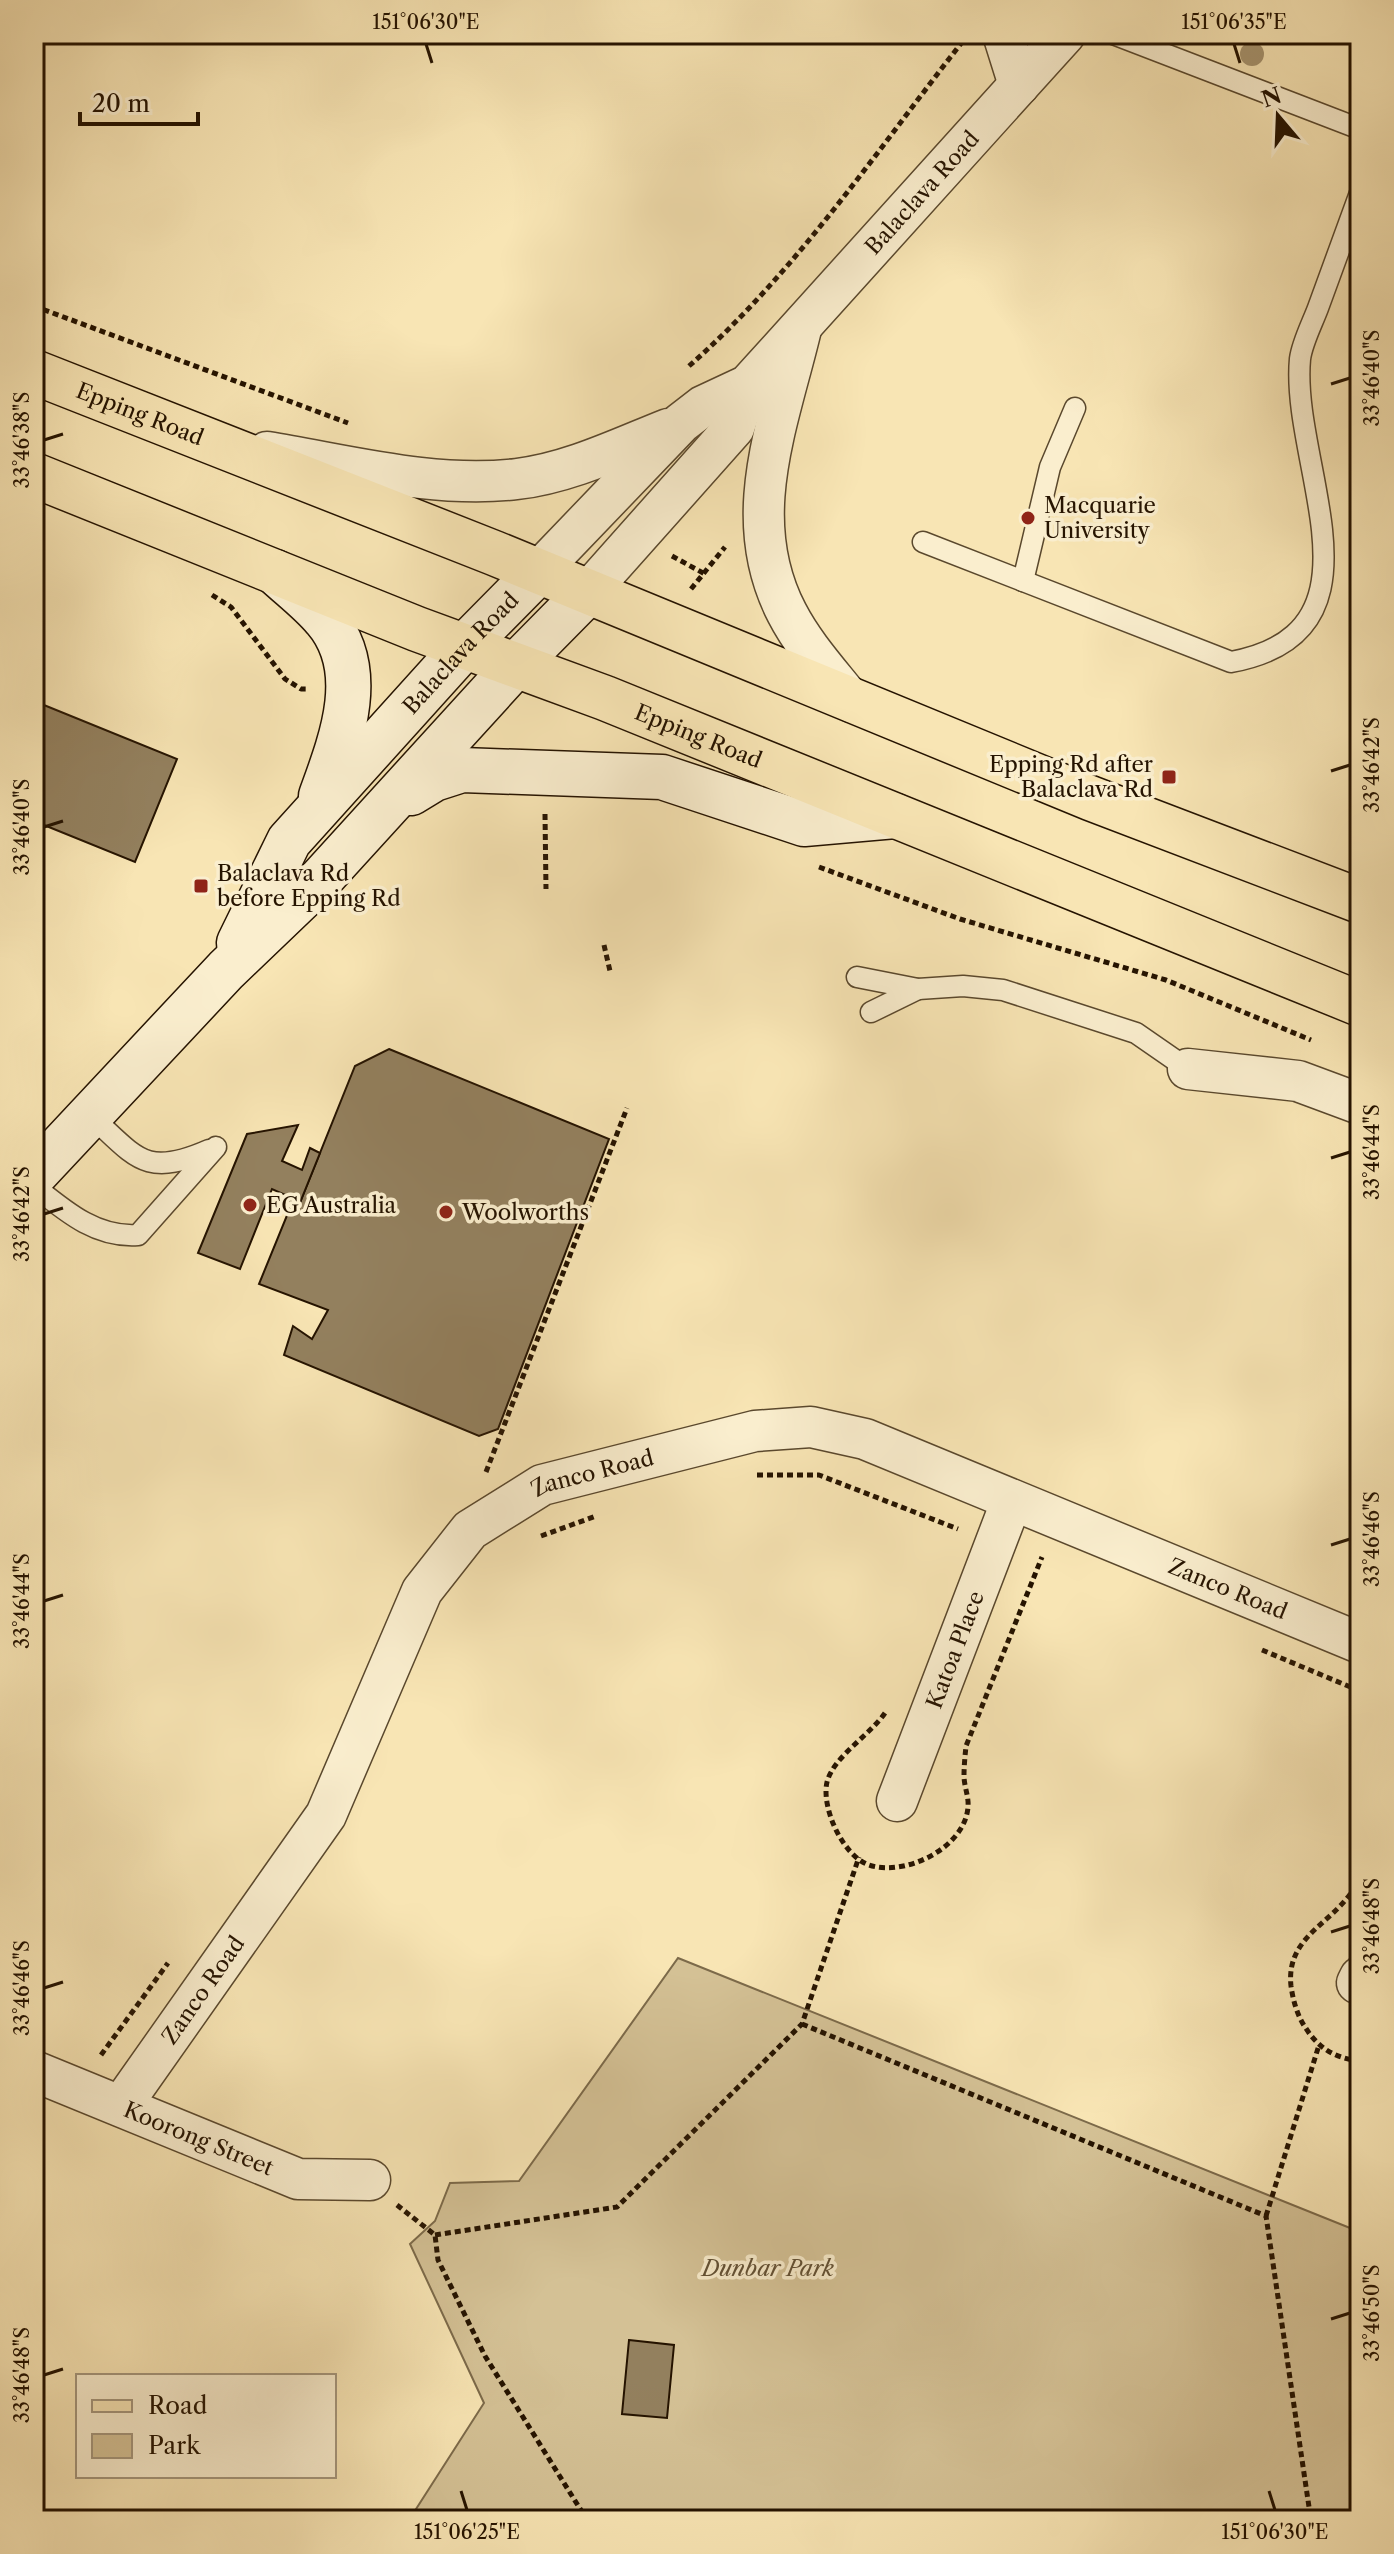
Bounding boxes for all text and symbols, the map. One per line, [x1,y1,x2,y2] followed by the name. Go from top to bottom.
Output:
[372,10,480,34] text: 151°06'30"E
[1181,10,1287,34] text: 151°06'35"E
[80,76,198,126] scale bar
[1238,76,1318,156] north arrow
[1258,82,1285,113] text: N
[92,89,150,118] text: 20 m
[860,125,985,260] street label: Balaclava Road
[1360,329,1384,427] text: 33°46'40"S
[72,377,208,451] street label: Epping Road
[10,392,34,488] text: 33°46'38"S
[1044,492,1156,544] place label: Macquarie University
[1019,509,1037,527] marker: Macquarie University
[397,587,524,720] street label: Balaclava Road
[631,699,766,774] street label: Epping Road
[1360,717,1384,813] text: 33°46'42"S
[989,751,1153,803] place label: Epping Rd after Balaclava Rd
[1160,768,1178,786] marker: Epping Rd after Balaclava Rd
[10,778,34,876] text: 33°46'40"S
[217,860,401,912] place label: Balaclava Rd before Epping Rd
[192,877,210,895] marker: Balaclava Rd before Epping Rd
[1360,1104,1384,1200] text: 33°46'44"S
[10,1166,34,1262] text: 33°46'42"S
[266,1192,397,1219] place label: EG Australia
[241,1196,259,1214] marker: EG Australia
[461,1199,589,1226] place label: Woolworths
[437,1203,455,1221] marker: Woolworths
[526,1444,657,1503] street label: Zanco Road
[1360,1491,1384,1587] text: 33°46'46"S
[10,1553,34,1649] text: 33°46'44"S
[1165,1553,1291,1625] street label: Zanco Road
[921,1587,990,1712] street label: Katoa Place
[1360,1878,1384,1974] text: 33°46'48"S
[156,1931,250,2049] street label: Zanco Road
[10,1940,34,2036] text: 33°46'46"S
[120,2096,278,2182] street label: Koorong Street
[700,2255,835,2282] park label: Dunbar Park
[1360,2264,1384,2362] text: 33°46'50"S
[10,2327,34,2423] text: 33°46'48"S
[76,2374,336,2478] legend
[148,2391,208,2420] text: Road
[148,2431,201,2460] text: Park
[414,2520,520,2544] text: 151°06'25"E
[1221,2520,1329,2544] text: 151°06'30"E

